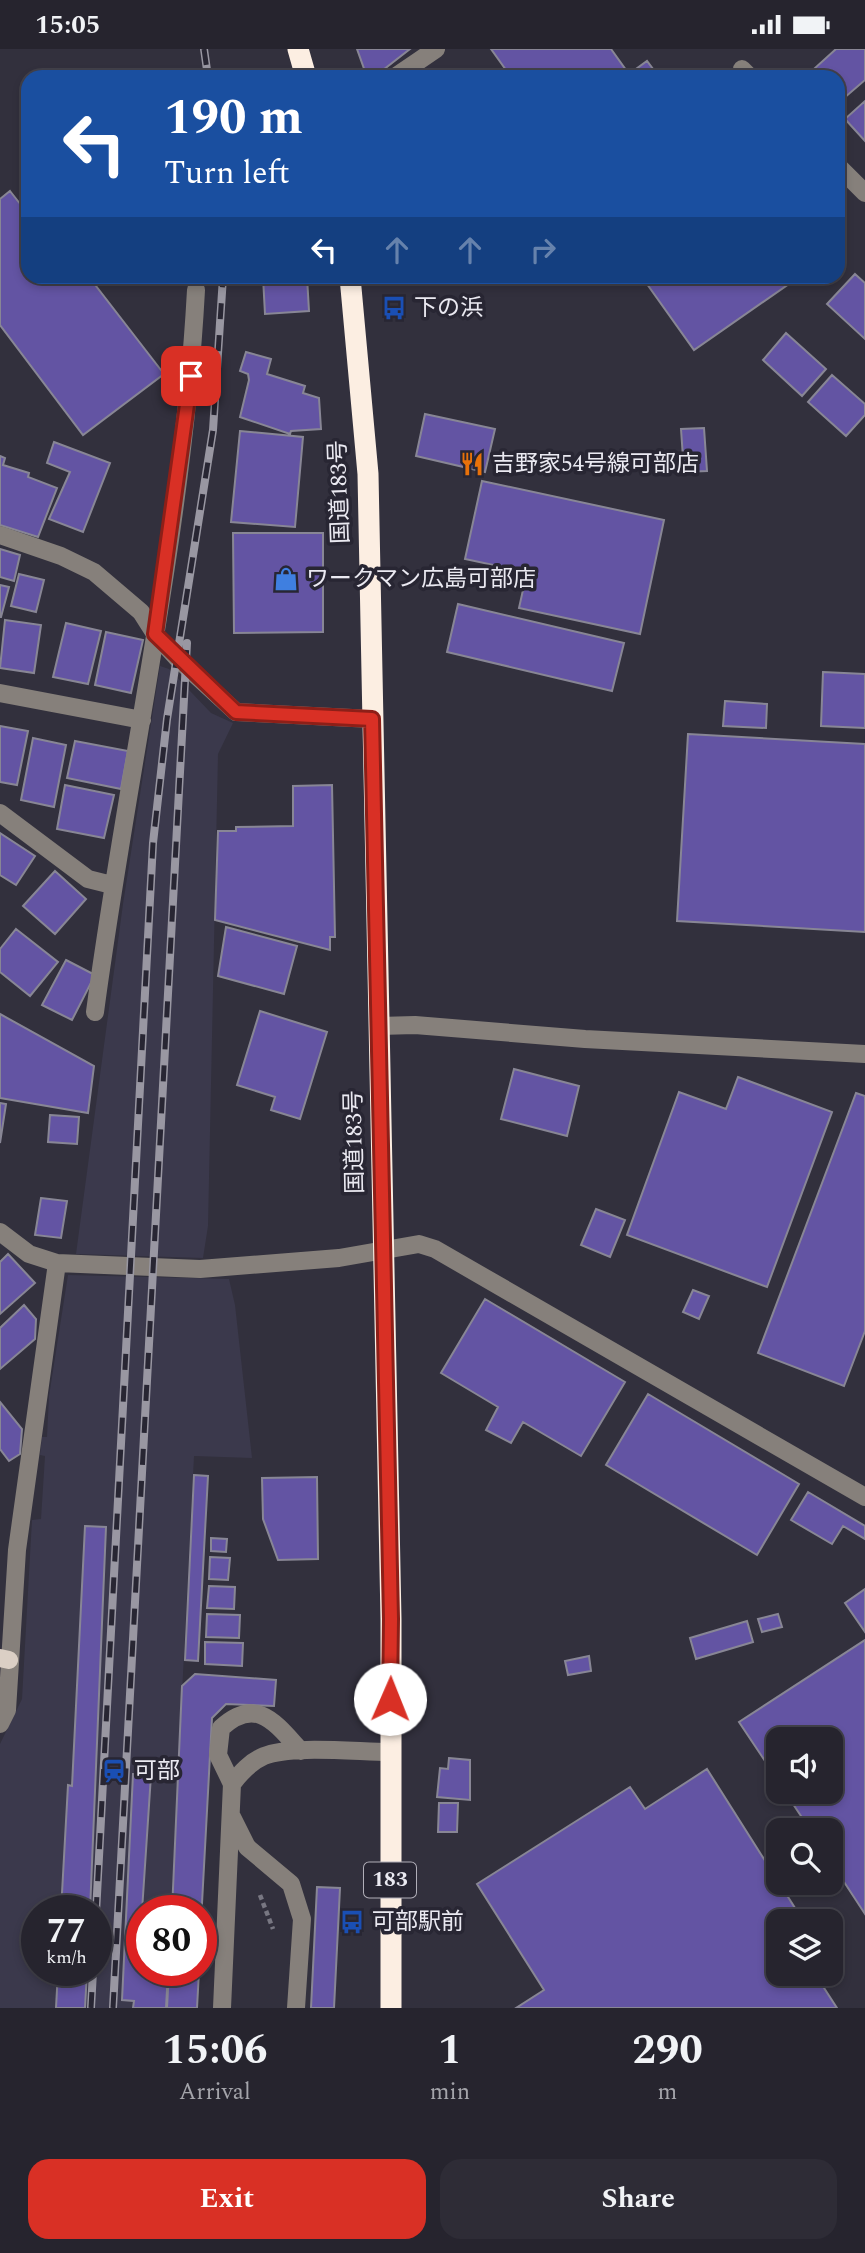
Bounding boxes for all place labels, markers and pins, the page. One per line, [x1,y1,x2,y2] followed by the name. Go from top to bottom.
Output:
[414,291,483,326] place label: 下の浜
[380,294,408,322] bus stop icon: 下の浜
[161,346,221,406] pin
[492,447,699,482] place label: 吉野家54号線可部店
[458,450,486,478] restaurant icon: 吉野家54号線可部店
[306,562,536,597] place label: ワークマン広島可部店
[272,565,300,593] shop icon: ワークマン広島可部店
[134,1754,180,1789] place label: 可部
[100,1757,128,1785] station icon: 可部
[372,1905,464,1940] place label: 可部駅前
[338,1908,366,1936] bus stop icon: 可部駅前

